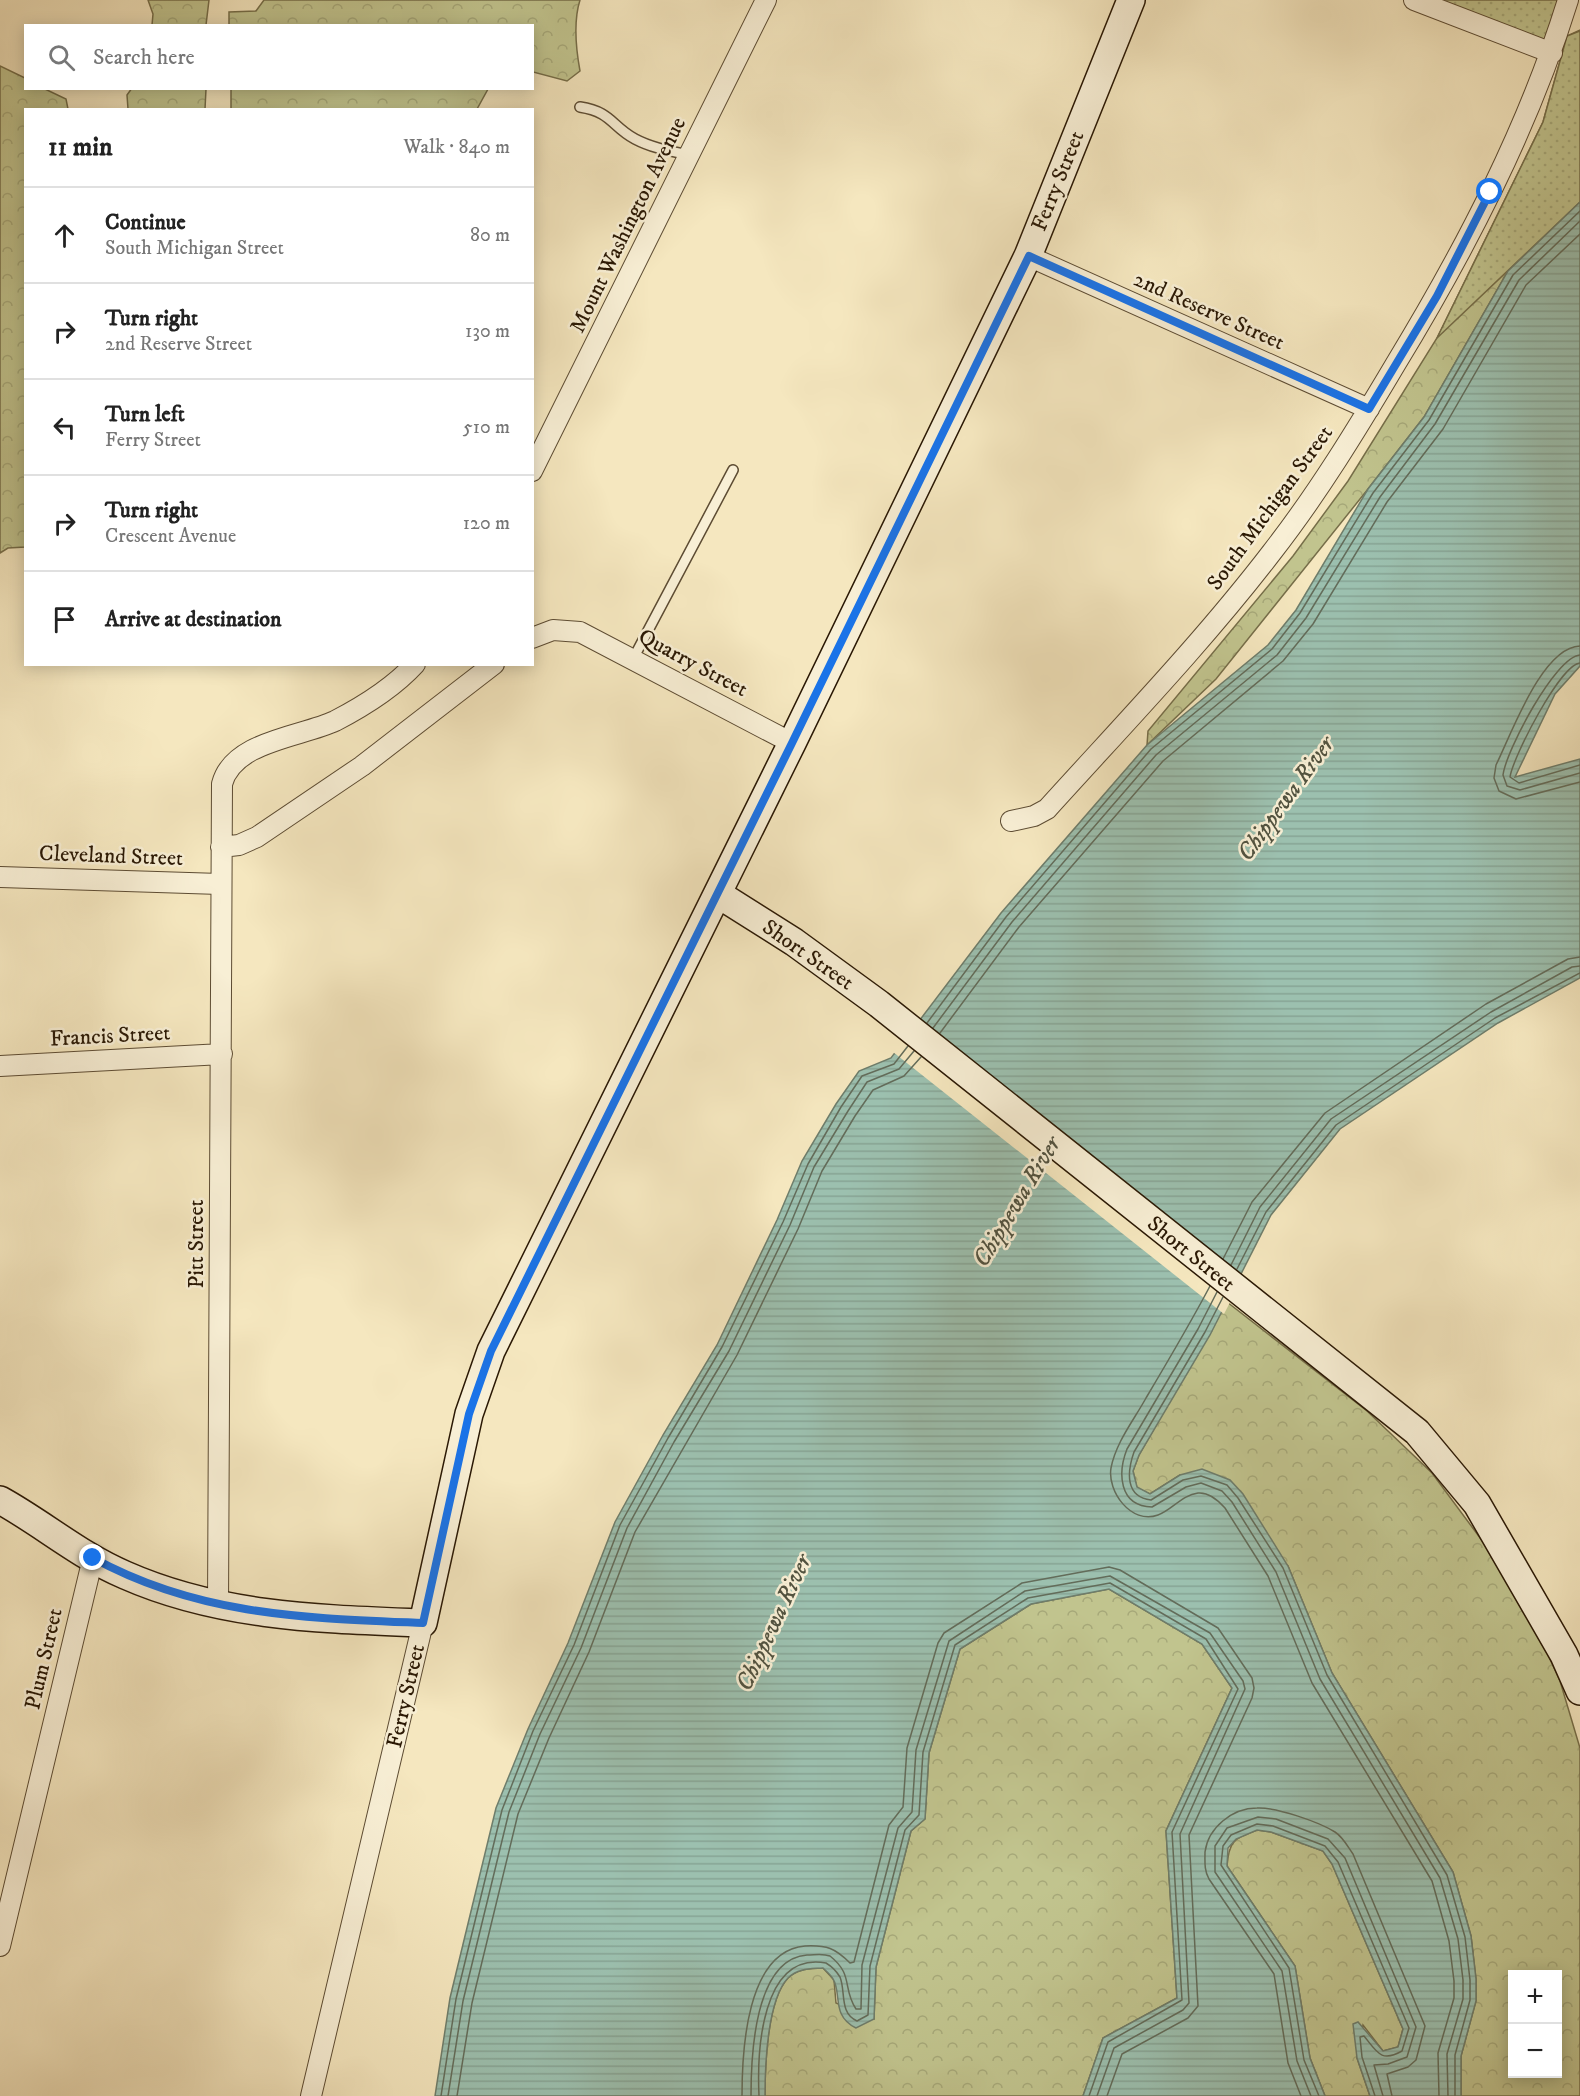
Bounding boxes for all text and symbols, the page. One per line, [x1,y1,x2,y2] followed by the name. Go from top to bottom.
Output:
[24,24,534,90] search box
[45,41,78,74] icon: search
[93,44,195,71] text: Search here
[564,113,692,337] street label: Mount Washington Avenue
[1026,127,1090,235] street label: Ferry Street
[48,131,113,164] text: 11 min
[403,135,510,160] text: Walk · 840 m
[1476,178,1502,204] route start
[105,209,186,236] text: Continue
[48,219,81,252] icon: ahead
[470,223,510,248] text: 80 m
[105,236,284,261] text: South Michigan Street
[1130,266,1288,356] street label: 2nd Reserve Street
[105,305,198,332] text: Turn right
[48,315,81,348] icon: right
[465,319,510,344] text: 130 m
[105,332,252,357] text: 2nd Reserve Street
[105,401,185,428] text: Turn left
[48,411,81,444] icon: left
[463,415,510,440] text: 510 m
[1201,420,1339,596] street label: South Michigan Street
[105,428,201,453] text: Ferry Street
[105,497,198,524] text: Turn right
[48,507,81,540] icon: right
[463,511,510,536] text: 120 m
[105,524,236,549] text: Crescent Avenue
[48,603,81,636] icon: arrive
[105,606,282,633] text: Arrive at destination
[634,623,752,703] street label: Quarry Street
[1231,729,1343,867] water label: Chippewa River
[39,840,183,872] street label: Cleveland Street
[757,914,859,996] street label: Short Street
[49,1019,171,1053] street label: Francis Street
[966,1129,1069,1273] water label: Chippewa River
[183,1199,210,1289] street label: Pitt Street
[1141,1210,1241,1298] street label: Short Street
[79,1544,105,1570] route end
[729,1548,820,1696] water label: Chippewa River
[19,1606,69,1712] street label: Plum Street
[381,1642,431,1750] street label: Ferry Street
[1508,1970,1562,2078] map controls
[1508,1970,1562,2024] button: +
[1508,2024,1562,2078] button: −

